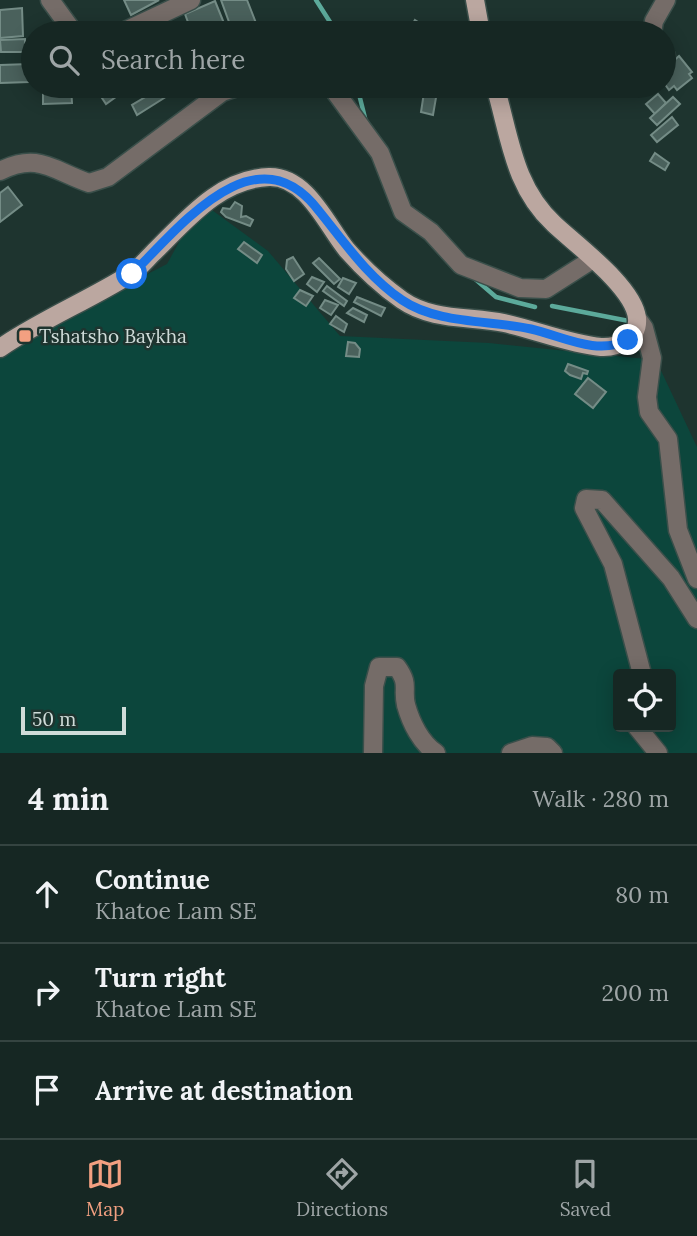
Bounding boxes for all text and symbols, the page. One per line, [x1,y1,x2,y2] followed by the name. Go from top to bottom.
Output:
[21,21,676,98] search box
[45,41,83,79] icon: search
[101,43,245,76] text: Search here
[116,258,147,289] route start
[39,324,187,348] place label: Tshatsho Baykha
[612,324,643,355] route end
[17,328,33,344] marker: Tshatsho Baykha
[613,669,676,732] map controls
[613,669,676,732] button: locate
[21,704,126,736] scale bar
[32,707,76,731] text: 50 m
[28,780,109,818] text: 4 min
[533,784,669,813] text: Walk · 280 m
[95,863,210,896] text: Continue
[28,875,66,913] icon: ahead
[615,880,669,909] text: 80 m
[95,896,257,925] text: Khatoe Lam SE
[95,961,226,994] text: Turn right
[28,973,66,1011] icon: right
[601,978,669,1007] text: 200 m
[95,994,257,1023] text: Khatoe Lam SE
[28,1071,66,1109] icon: arrive
[95,1074,353,1107] text: Arrive at destination
[86,1155,124,1221] tab: Map
[296,1155,388,1221] tab: Directions
[560,1155,611,1221] tab: Saved

